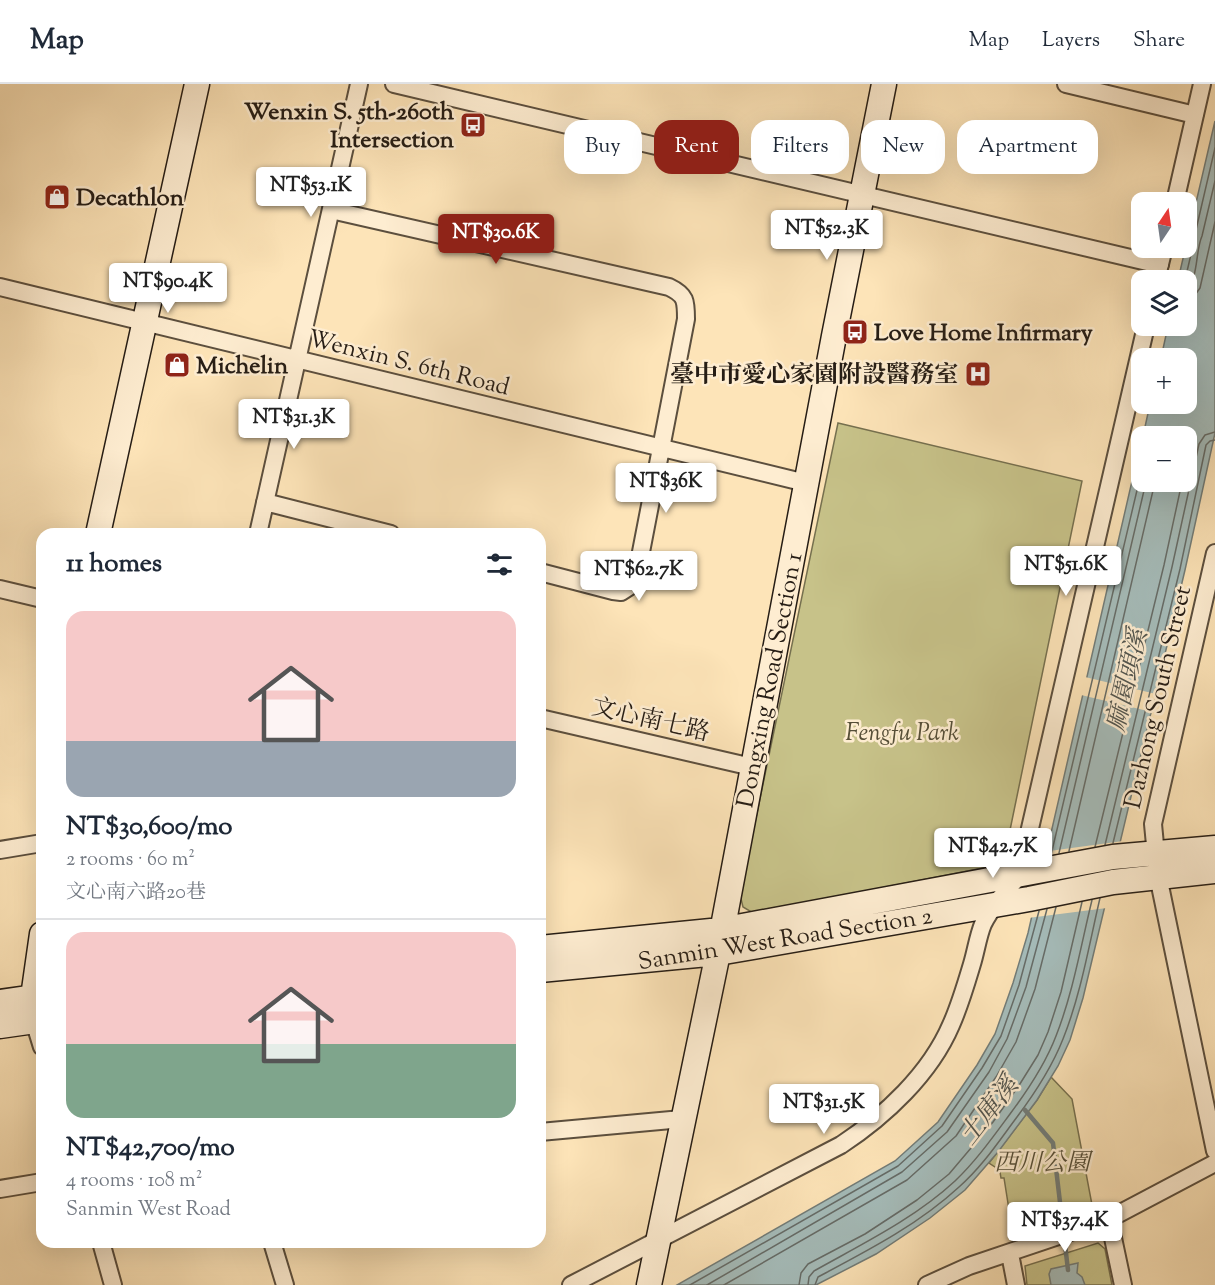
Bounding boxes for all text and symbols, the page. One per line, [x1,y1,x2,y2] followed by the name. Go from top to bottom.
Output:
[30,21,84,61] text: Map
[969,26,1009,56] text: Map
[1042,26,1100,56] text: Layers
[1133,26,1185,56] text: Share
[244,96,455,158] place label: Wenxin S. 5th-260th Intersection
[458,110,488,140] bus stop icon: Wenxin S. 5th-260th Intersection
[564,120,642,174] chip: Buy
[654,120,739,174] chip: Rent
[751,120,849,174] chip: Filters
[861,120,945,174] chip: New
[957,120,1098,174] chip: Apartment
[249,167,373,218] pin: NT$53.1K
[270,172,352,201] text: NT$53.1K
[42,182,72,212] shop icon: Decathlon
[76,182,185,216] place label: Decathlon
[1131,192,1197,258] north arrow
[1131,192,1197,492] map controls
[765,210,889,261] pin: NT$52.3K
[434,214,558,265] pin: NT$30.6K
[785,215,869,244] text: NT$52.3K
[452,219,540,248] text: NT$30.6K
[106,263,230,314] pin: NT$90.4K
[123,268,213,297] text: NT$90.4K
[1131,270,1197,336] button: layers
[840,317,870,347] bus stop icon: Love Home Infirmary
[874,317,1093,351] place label: Love Home Infirmary
[304,322,513,406] street label: Wenxin S. 6th Road
[1131,348,1197,414] button: +
[162,350,192,380] shop icon: Michelin
[196,350,289,384] place label: Michelin
[670,359,958,393] place label: 臺中市愛心家園附設醫務室
[963,359,993,389] hospital icon: 臺中市愛心家園附設醫務室
[232,399,356,450] pin: NT$31.3K
[252,404,336,433] text: NT$31.3K
[1131,426,1197,492] button: −
[617,463,715,514] pin: NT$36K
[630,468,703,497] text: NT$36K
[66,546,162,583] text: 11 homes
[1004,546,1128,597] pin: NT$51.6K
[483,548,516,581] icon: filters
[730,550,812,811] street label: Dongxing Road Section 1
[577,551,701,602] pin: NT$62.7K
[1024,551,1108,580] text: NT$51.6K
[594,556,684,585] text: NT$62.7K
[1117,583,1201,812] street label: Dazhong South Street
[1099,623,1159,735] water label: 麻園頭溪
[237,650,345,758] icon: home
[588,691,713,751] street label: 文心南七路
[845,717,959,751] park label: Fengfu Park
[66,809,233,846] text: NT$30,600/mo
[931,828,1055,879] pin: NT$42.7K
[948,833,1038,862] text: NT$42.7K
[66,846,195,875] text: 2 rooms · 60 m²
[66,879,206,908] text: 文心南六路20巷
[636,900,935,980] street label: Sanmin West Road Section 2
[237,971,345,1079] icon: home
[951,1067,1030,1154] water label: 土庫溪
[762,1084,886,1135] pin: NT$31.5K
[783,1089,865,1118] text: NT$31.5K
[66,1130,235,1167] text: NT$42,700/mo
[994,1147,1094,1181] park label: 西川公園
[66,1167,202,1196] text: 4 rooms · 108 m²
[66,1196,231,1225] text: Sanmin West Road
[1003,1202,1127,1253] pin: NT$37.4K
[1021,1207,1109,1236] text: NT$37.4K

